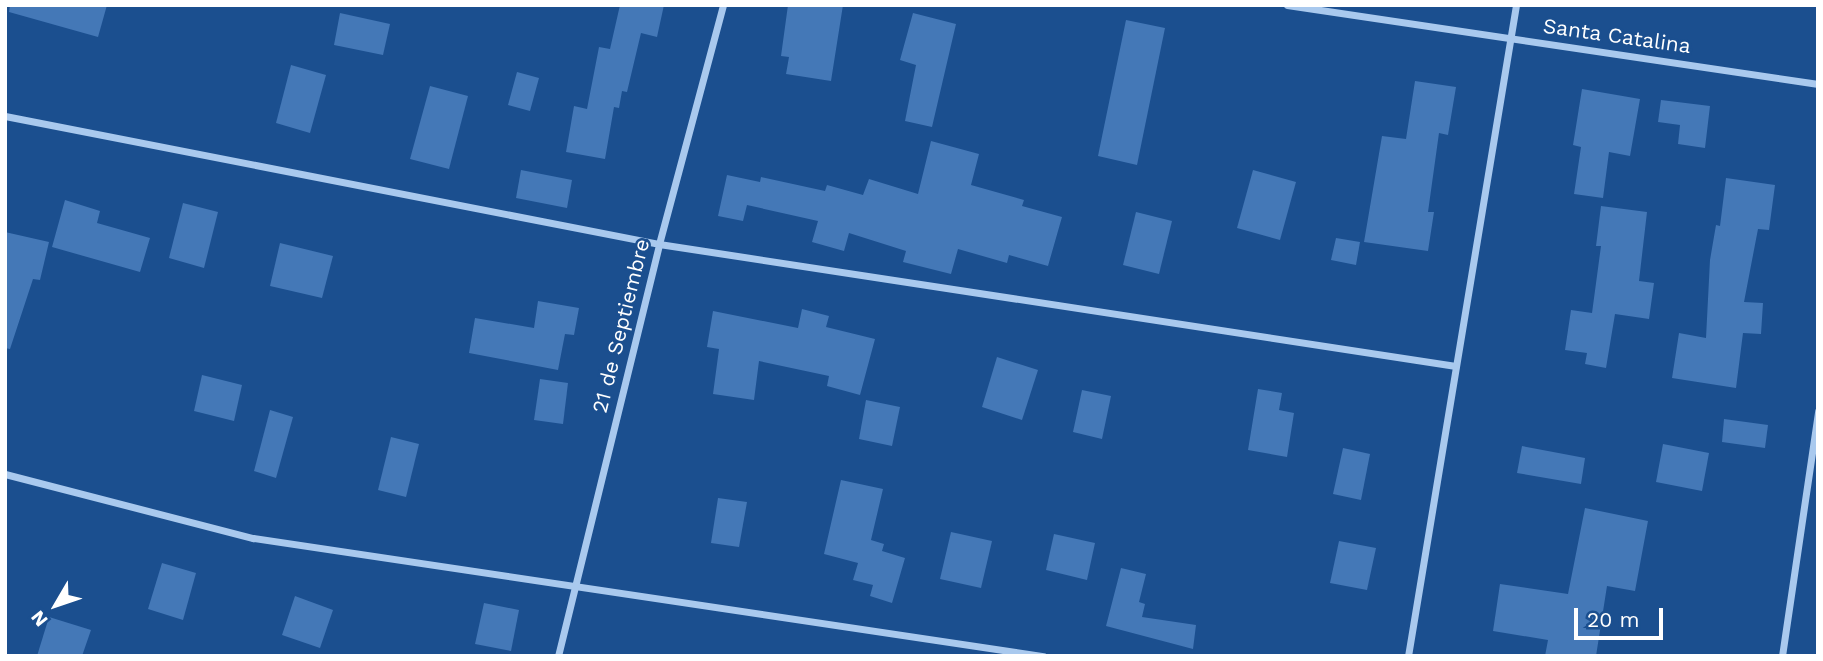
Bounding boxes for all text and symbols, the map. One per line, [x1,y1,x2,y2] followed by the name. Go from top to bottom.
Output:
[1541,13,1693,59] street label: Santa Catalina
[587,236,655,416] street label: 21 de Septiembre
[21,570,91,640] north arrow
[1578,594,1667,638] scale bar
[26,606,53,631] text: N
[1587,607,1639,632] text: 20 m

